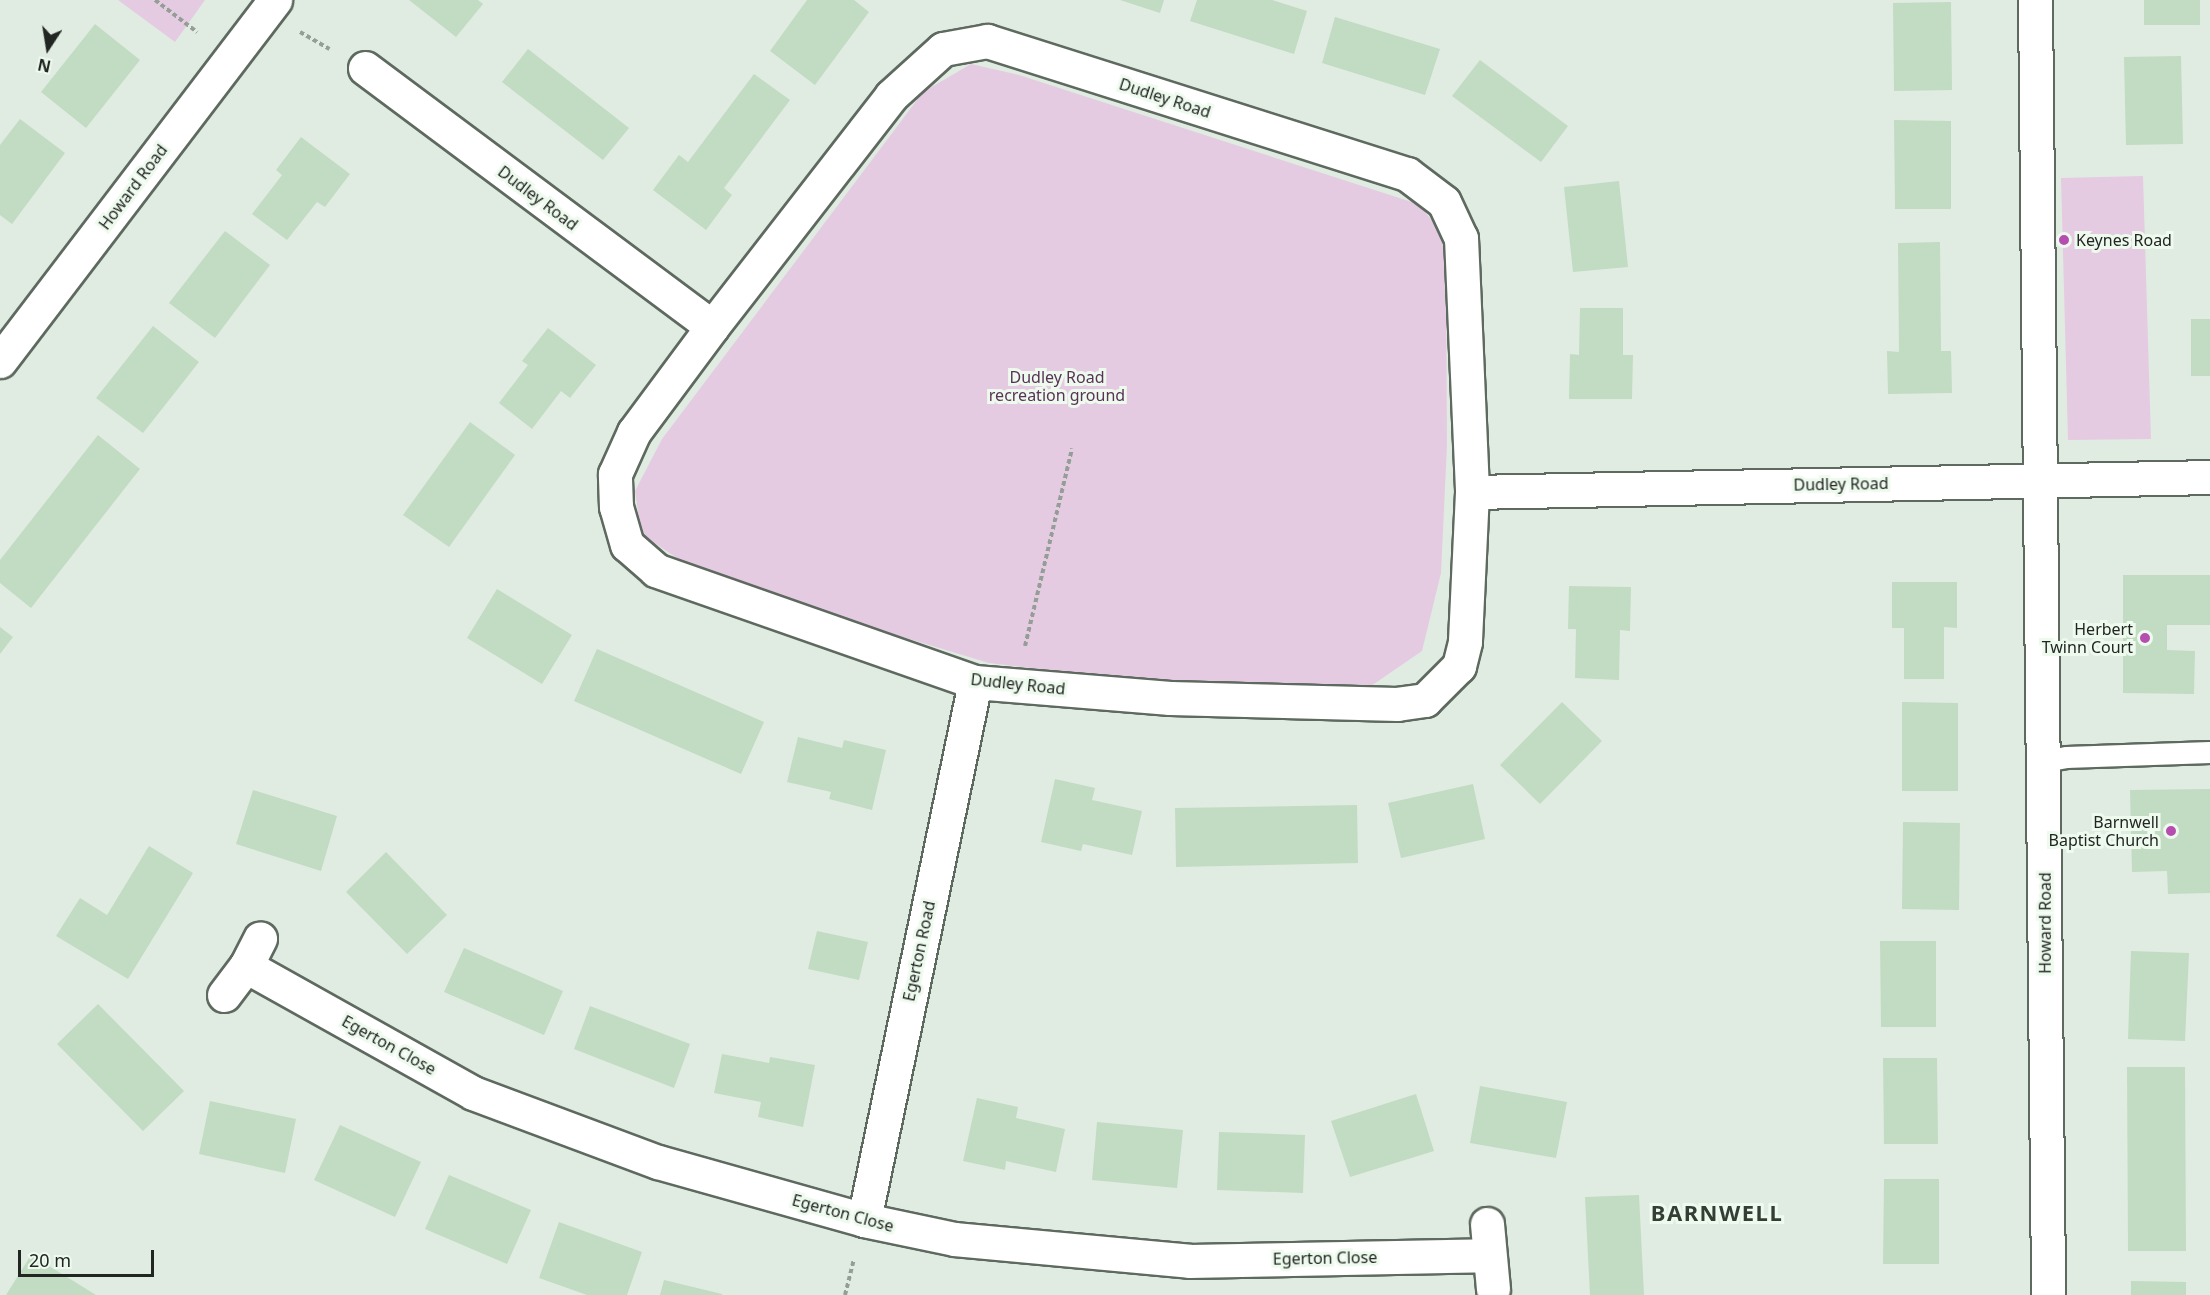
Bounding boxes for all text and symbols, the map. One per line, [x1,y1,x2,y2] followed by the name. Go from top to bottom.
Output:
[18,18,78,78] north arrow
[36,53,53,78] text: N
[1117,74,1213,122] street label: Dudley Road
[95,141,171,233] street label: Howard Road
[494,162,582,234] street label: Dudley Road
[2076,230,2172,250] place label: Keynes Road
[2057,233,2071,247] marker: Keynes Road
[989,367,1125,405] park label: Dudley Road recreation ground
[1793,474,1889,494] street label: Dudley Road
[2042,619,2133,657] place label: Herbert Twinn Court
[2138,631,2152,645] marker: Herbert Twinn Court
[970,669,1066,699] street label: Dudley Road
[2049,812,2159,850] place label: Barnwell Baptist Church
[2164,824,2178,838] marker: Barnwell Baptist Church
[2035,872,2055,974] street label: Howard Road
[899,899,939,1003] street label: Egerton Road
[339,1011,439,1079] street label: Egerton Close
[790,1190,896,1236] street label: Egerton Close
[1651,1200,1783,1226] district label: BARNWELL
[21,1238,158,1276] scale bar
[1273,1247,1377,1269] street label: Egerton Close
[29,1248,71,1272] text: 20 m

